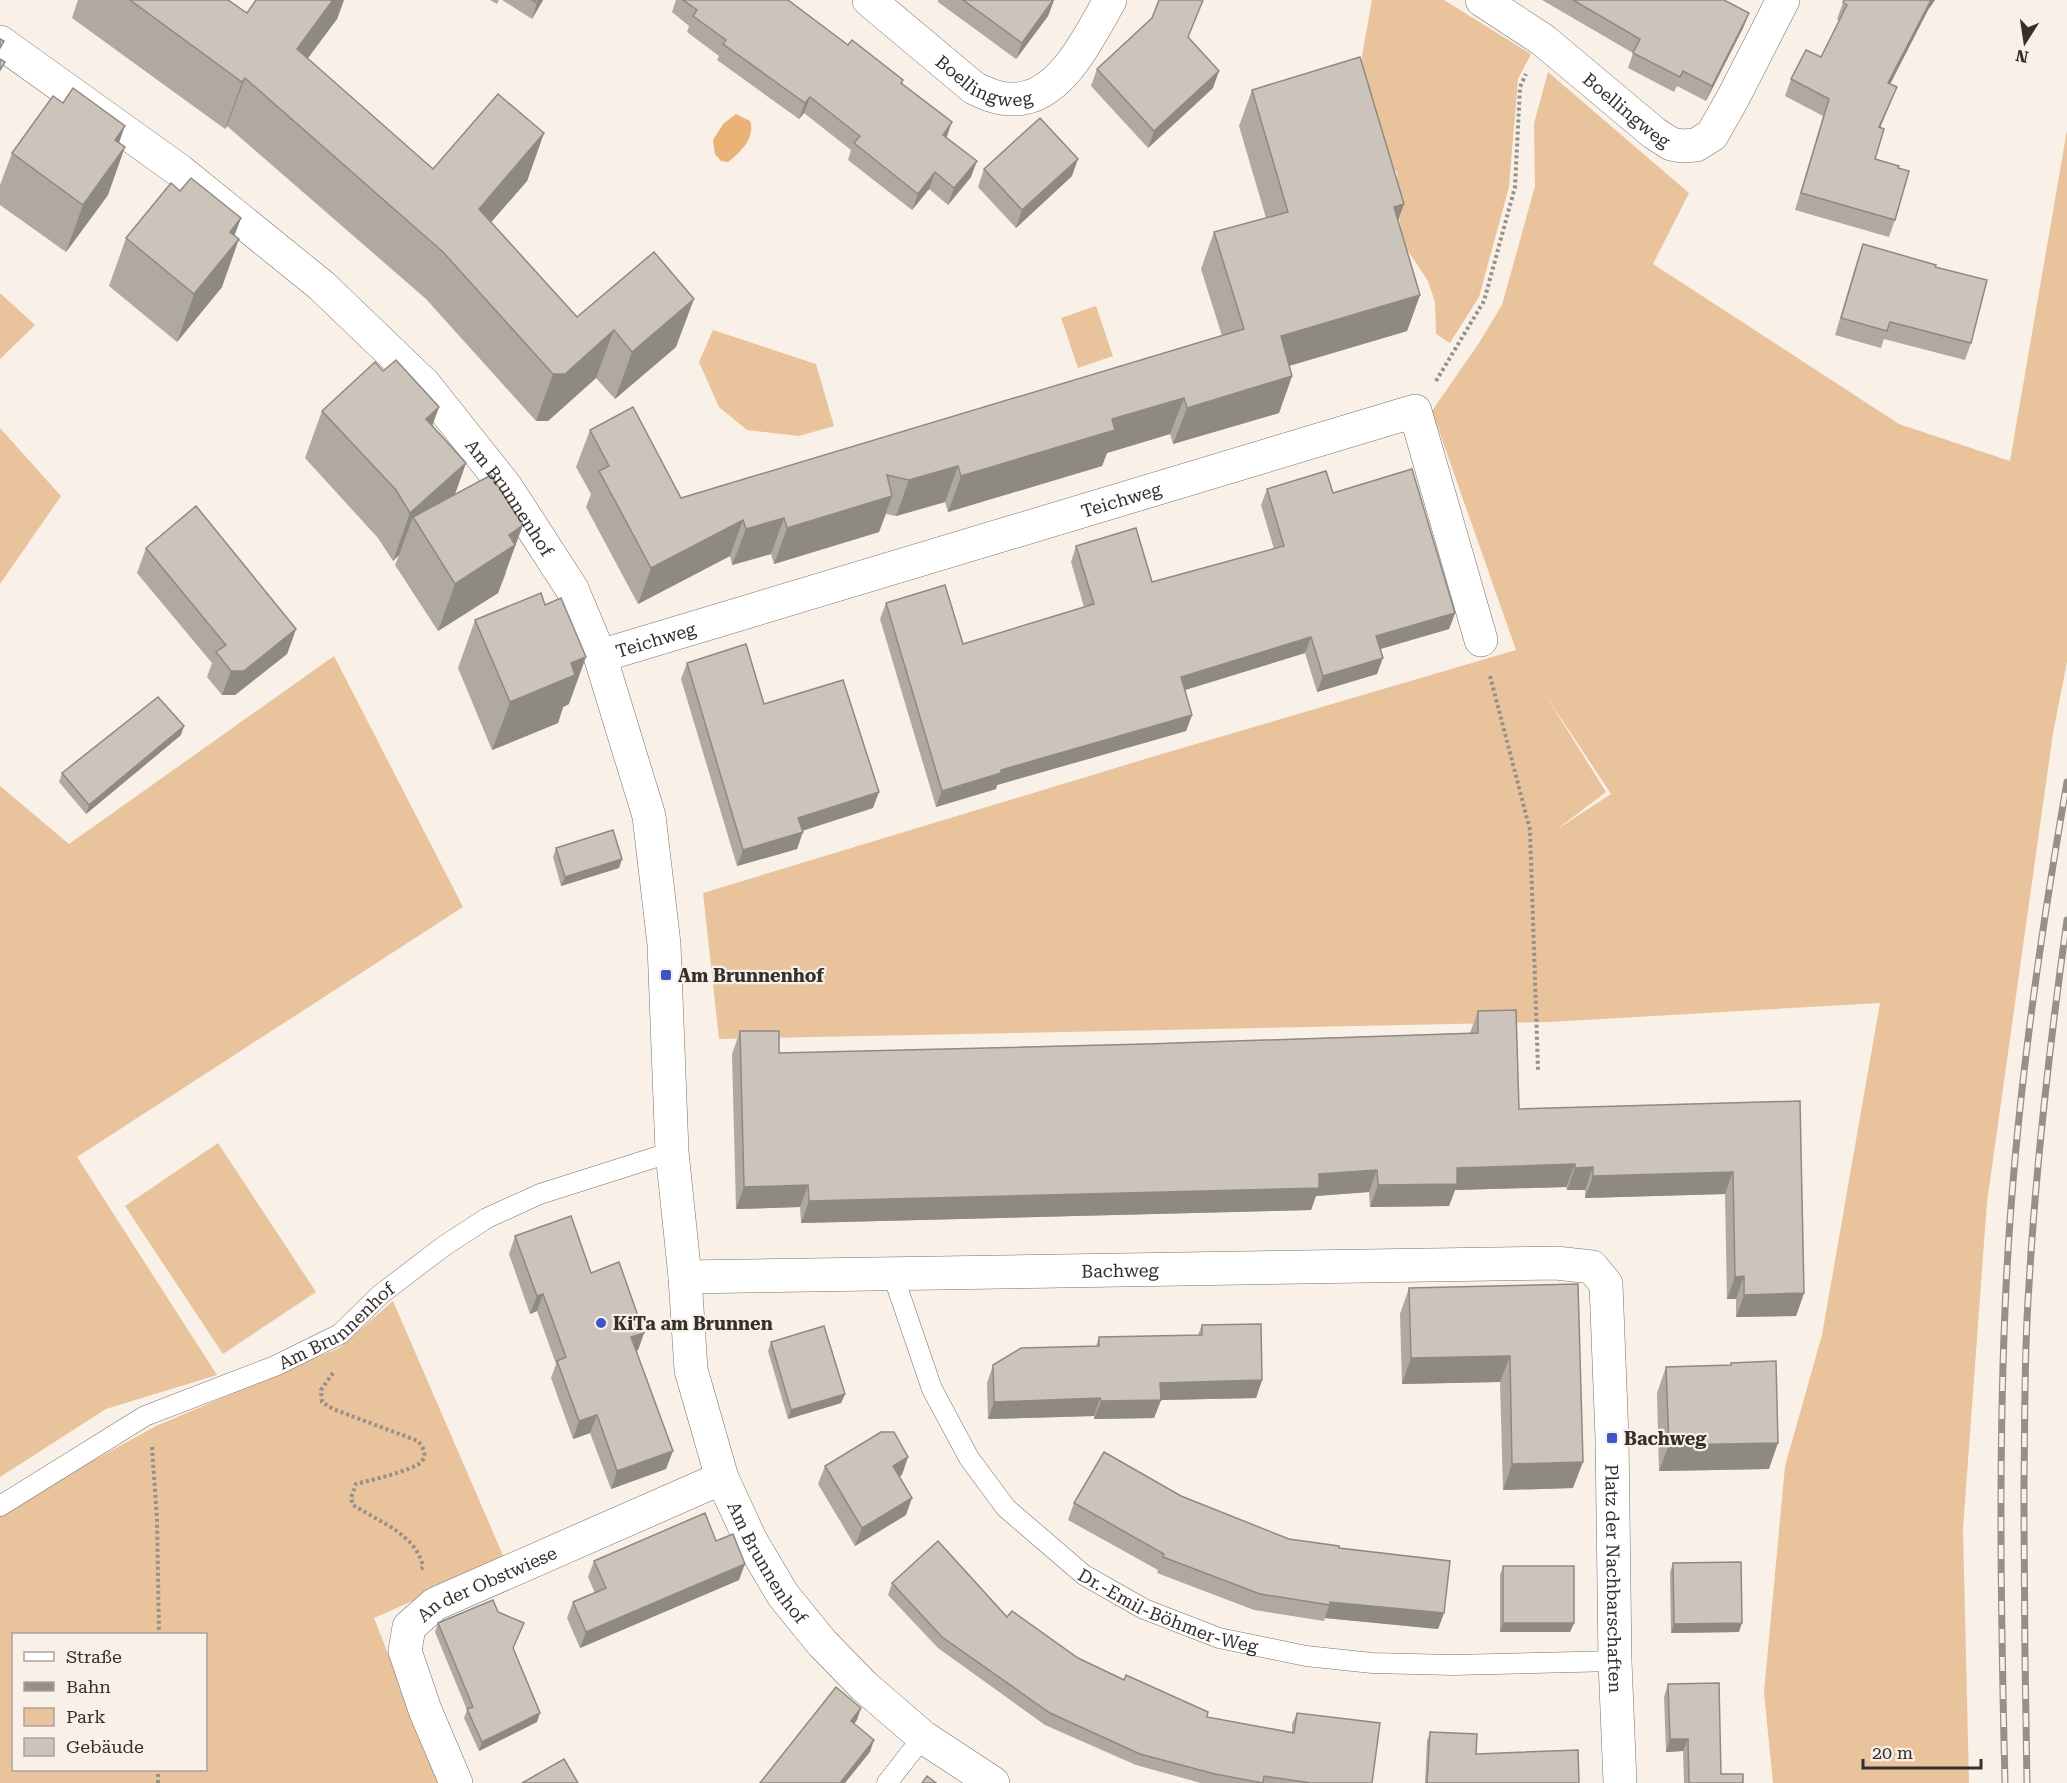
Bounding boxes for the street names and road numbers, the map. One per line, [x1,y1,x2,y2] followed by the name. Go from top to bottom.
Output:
[932,50,1035,110] street label: Boellingweg
[1579,68,1675,152] street label: Boellingweg
[461,435,559,561] street label: Am Brunnenhof
[1078,477,1164,521] street label: Teichweg
[613,617,699,661] street label: Teichweg
[1081,1259,1160,1281] street label: Bachweg
[275,1277,399,1373] street label: Am Brunnenhof
[1602,1464,1627,1694] street label: Platz der Nachbarschaften
[724,1498,813,1628] street label: Am Brunnenhof
[412,1541,560,1626] street label: An der Obstwiese
[1075,1563,1261,1657] street label: Dr.-Emil-Böhmer-Weg

